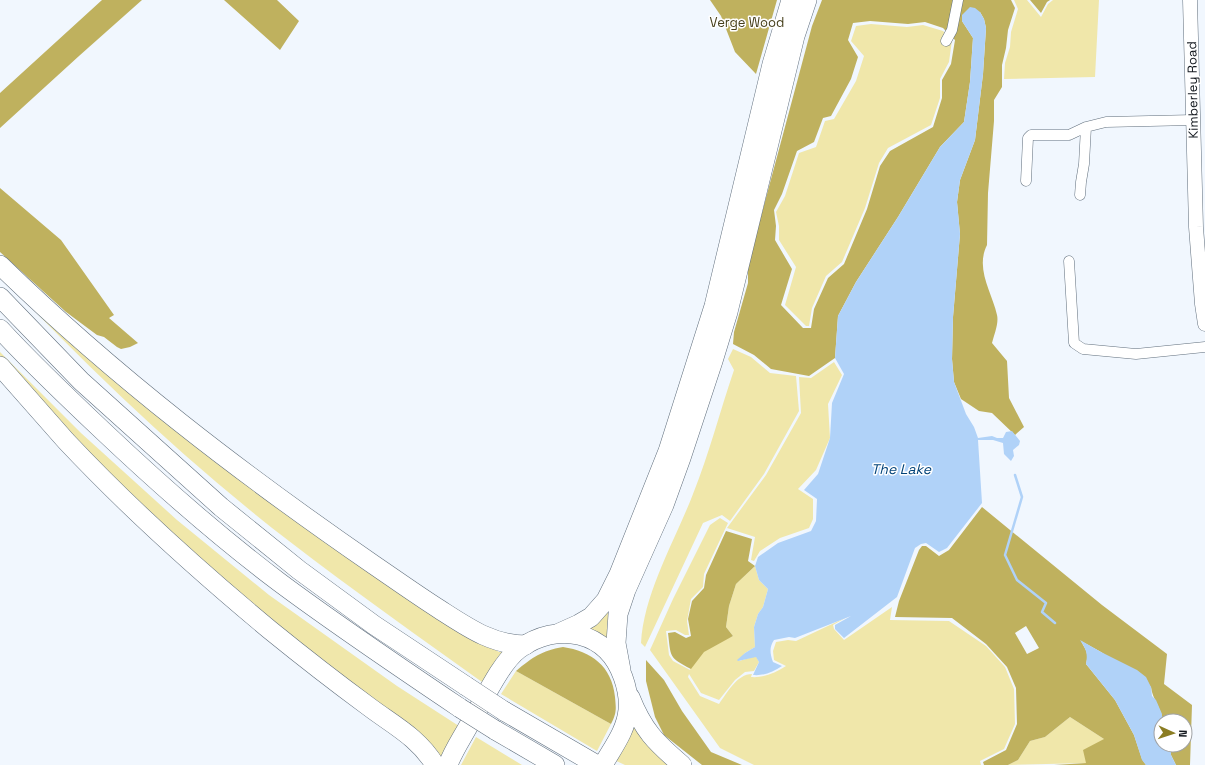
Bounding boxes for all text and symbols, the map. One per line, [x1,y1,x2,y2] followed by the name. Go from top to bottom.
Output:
[710,14,784,31] park label: Verge Wood
[1183,41,1202,139] street label: Kimberley Road
[871,460,932,478] water label: The Lake
[1153,713,1193,753] north arrow
[1176,729,1190,738] text: N

